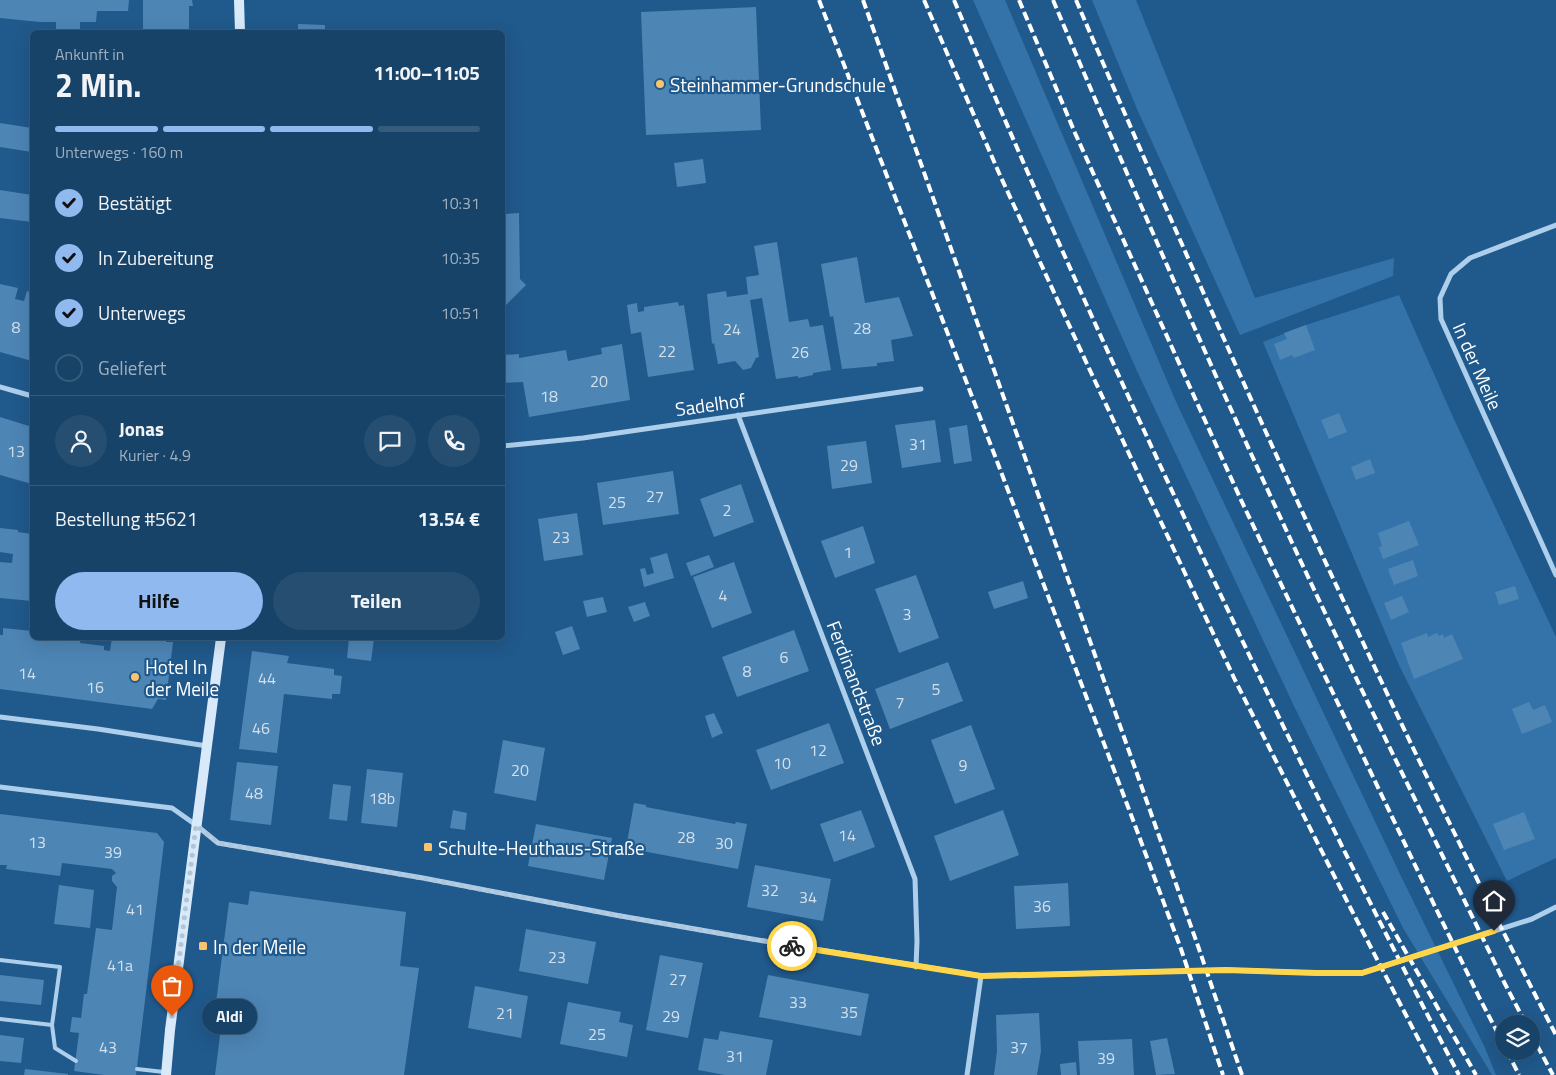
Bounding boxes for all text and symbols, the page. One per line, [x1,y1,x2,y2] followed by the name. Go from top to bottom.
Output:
[55,42,124,66] text: Ankunft in
[373,58,480,87] text: 11:00–11:05
[55,61,142,109] text: 2 Min.
[670,70,886,99] place label: Steinhammer-Grundschule
[654,78,666,90] marker: Steinhammer-Grundschule
[55,140,183,164] text: Unterwegs · 160 m
[98,188,172,217] text: Bestätigt
[55,189,83,217] icon: check
[441,191,480,215] text: 10:31
[98,243,214,272] text: In Zubereitung
[55,244,83,272] icon: check
[441,246,480,270] text: 10:35
[98,298,186,327] text: Unterwegs
[55,299,83,327] icon: check
[441,301,480,325] text: 10:51
[12,315,21,339] house number: 8
[853,316,871,340] house number: 28
[723,317,741,341] house number: 24
[1446,318,1510,414] street label: In der Meile
[658,339,676,363] house number: 22
[791,340,809,364] house number: 26
[98,353,166,382] text: Geliefert
[590,369,608,393] house number: 20
[540,384,558,408] house number: 18
[673,385,748,423] street label: Sadelhof
[119,414,164,443] text: Jonas
[55,415,107,467] button: person
[364,415,416,467] button: chat
[428,415,480,467] button: phone
[909,432,927,456] house number: 31
[7,439,25,463] house number: 13
[119,443,191,467] text: Kurier · 4.9
[840,453,858,477] house number: 29
[646,484,664,508] house number: 27
[608,490,626,514] house number: 25
[723,498,731,522] house number: 2
[55,504,198,533] text: Bestellung #5621
[418,504,480,533] text: 13.54 €
[552,525,570,549] house number: 23
[844,540,852,564] house number: 1
[55,572,263,630] button: Hilfe
[273,572,480,630] button: Teilen
[719,583,728,607] house number: 4
[903,602,911,626] house number: 3
[820,616,894,750] street label: Ferdinandstraße
[780,645,789,669] house number: 6
[145,652,219,703] place label: Hotel In der Meile
[743,659,752,683] house number: 8
[18,661,36,685] house number: 14
[258,666,276,690] house number: 44
[129,671,141,683] marker: Hotel In der Meile
[86,675,104,699] house number: 16
[932,677,941,701] house number: 5
[896,690,904,714] house number: 7
[252,716,270,740] house number: 46
[809,738,827,762] house number: 12
[773,751,791,775] house number: 10
[959,753,968,777] house number: 9
[511,758,529,782] house number: 20
[245,781,263,805] house number: 48
[369,786,395,810] house number: 18b
[838,823,856,847] house number: 14
[677,825,695,849] house number: 28
[28,830,46,854] house number: 13
[715,831,733,855] house number: 30
[438,833,645,862] place label: Schulte-Heuthaus-Straße
[104,840,122,864] house number: 39
[422,841,434,853] marker: Schulte-Heuthaus-Straße
[761,878,779,902] house number: 32
[1473,880,1515,931] pin
[799,885,817,909] house number: 34
[1480,887,1508,915] icon: home
[1033,894,1051,918] house number: 36
[126,897,144,921] house number: 41
[767,921,817,971] courier
[213,932,306,961] place label: In der Meile
[778,932,806,960] icon: bike
[197,940,209,952] marker: In der Meile
[548,945,566,969] house number: 23
[107,953,133,977] house number: 41a
[151,965,193,1016] pin
[669,967,687,991] house number: 27
[158,972,186,1000] icon: bag
[789,990,807,1014] house number: 33
[202,998,257,1034] callout: Aldi
[840,1000,858,1024] house number: 35
[496,1001,514,1025] house number: 21
[216,1004,243,1028] text: Aldi
[662,1004,680,1028] house number: 29
[1495,1015,1540,1060] map controls
[1495,1015,1540,1060] button: layers
[588,1022,606,1046] house number: 25
[99,1035,117,1059] house number: 43
[1010,1035,1028,1059] house number: 37
[726,1044,744,1068] house number: 31
[1097,1046,1115,1070] house number: 39

